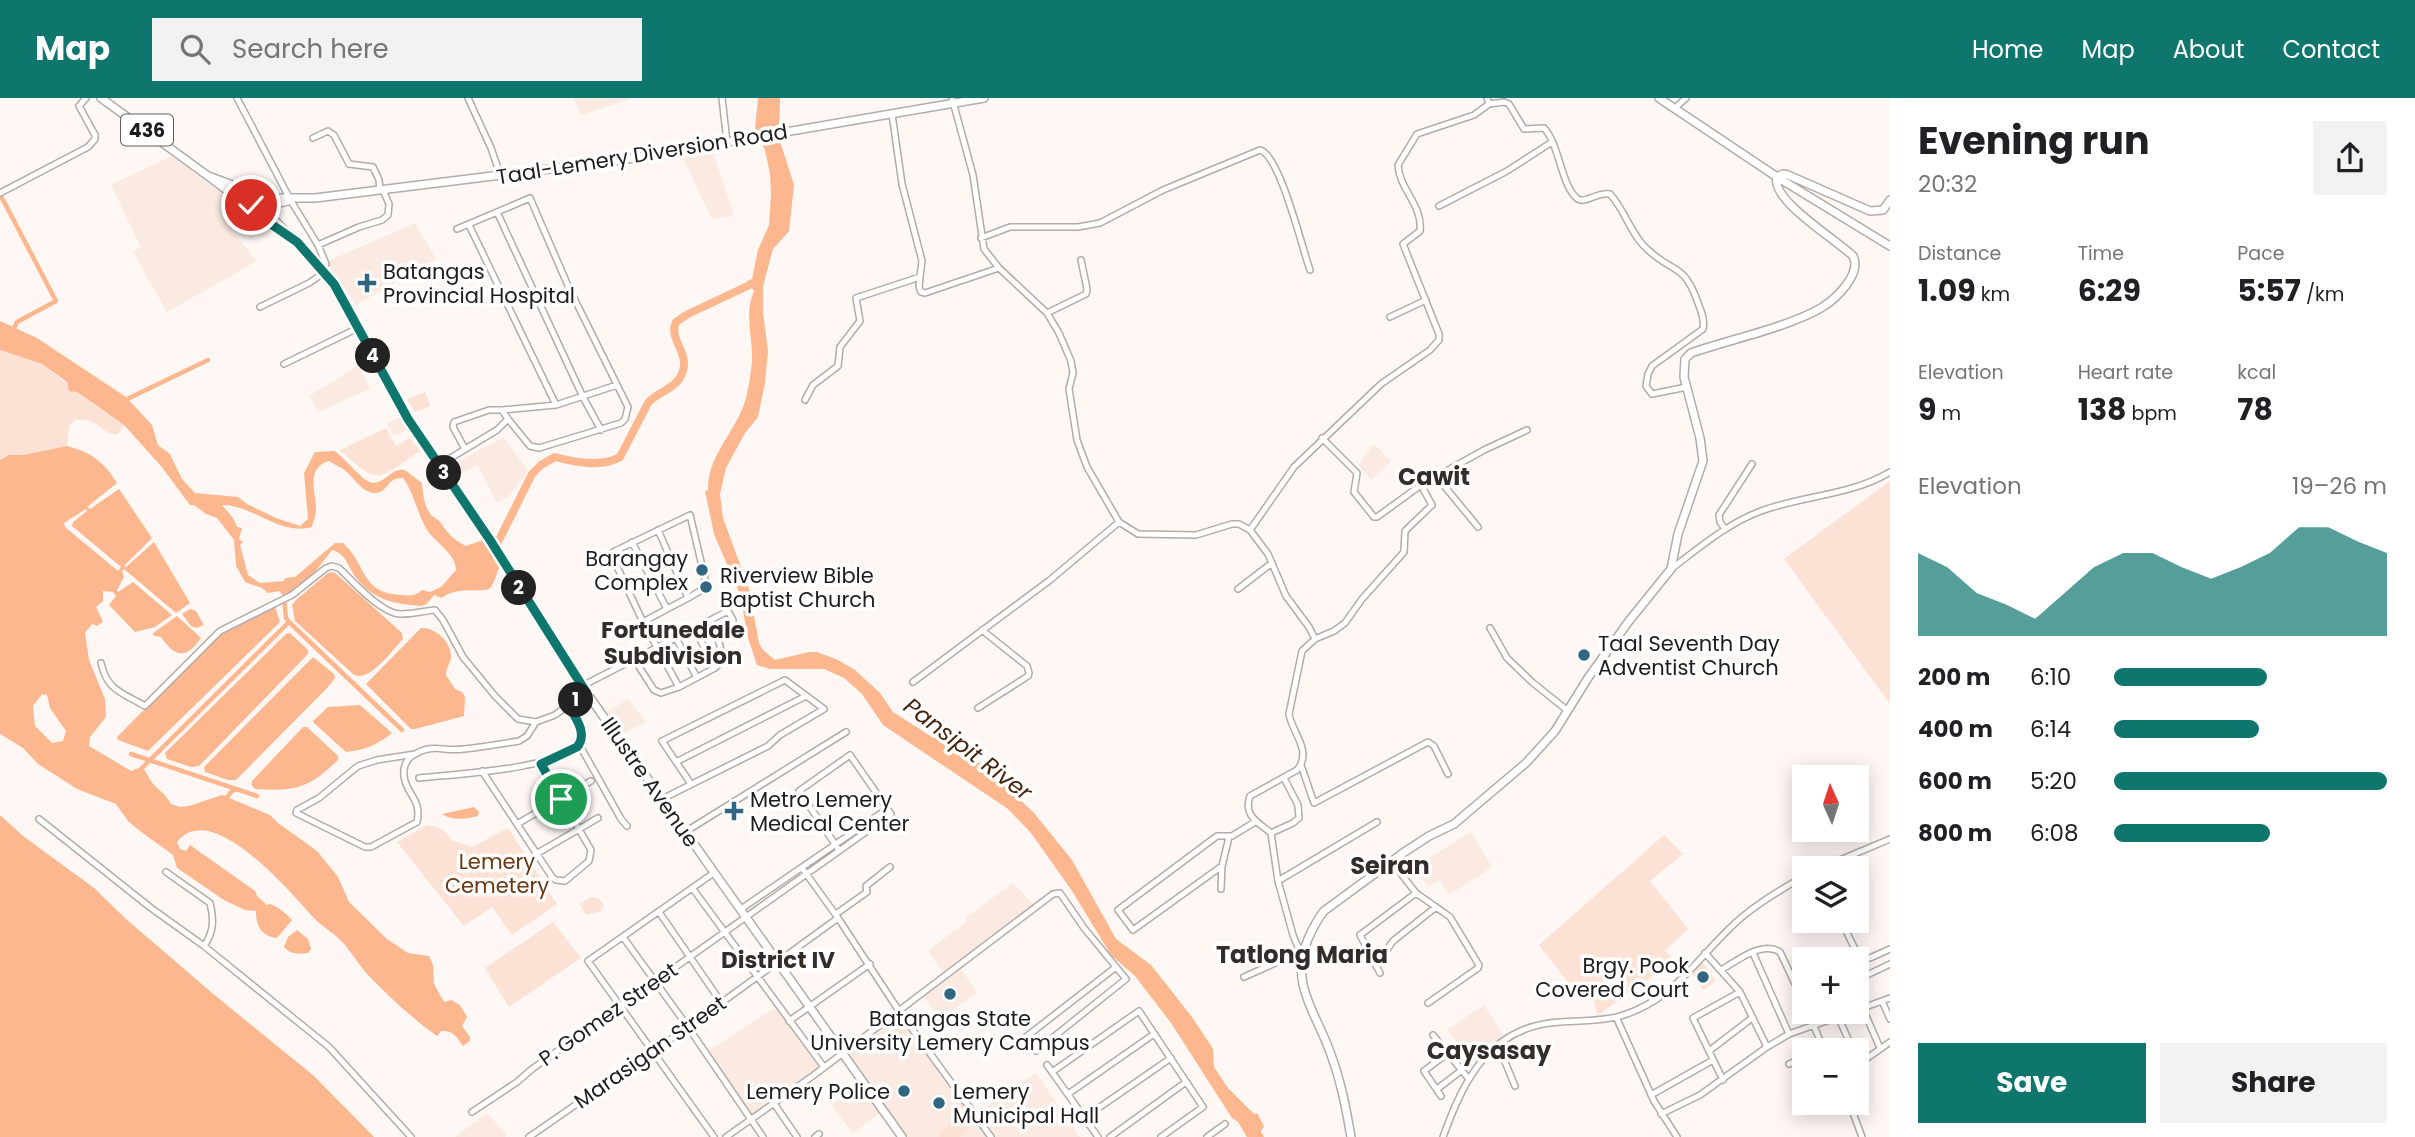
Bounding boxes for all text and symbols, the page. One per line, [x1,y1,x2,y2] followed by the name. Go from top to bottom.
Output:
[152,18,642,81] search box
[35,25,110,72] text: Map
[176,30,214,68] icon: search
[232,31,389,67] text: Search here
[1972,33,2044,66] text: Home
[2082,33,2135,66] text: Map
[2173,33,2244,66] text: About
[2282,33,2380,66] text: Contact
[121,114,173,146] road number: 436
[1918,114,2150,167] text: Evening run
[494,117,790,191] street label: Taal-Lemery Diversion Road
[2313,121,2387,195] button: share
[1918,168,1977,200] text: 20:32
[221,175,281,235] pin
[232,186,270,224] icon: check
[1918,240,2001,267] text: Distance
[2078,240,2124,267] text: Time
[2237,240,2285,267] text: Pace
[383,257,575,310] place label: Batangas Provincial Hospital
[1918,269,1976,312] text: 1.09
[2078,269,2141,312] text: 6:29
[2237,269,2301,312] text: 5:57
[357,273,377,293] marker: Batangas Provincial Hospital
[1976,281,2010,308] text: km
[2301,281,2344,308] text: /km
[356,338,390,374] pin: 4
[366,342,379,369] text: 4
[1918,359,2004,386] text: Elevation
[2078,359,2173,386] text: Heart rate
[2237,359,2276,386] text: kcal
[1918,388,1936,431] text: 9
[2078,388,2127,431] text: 138
[2237,388,2273,431] text: 78
[1936,400,1961,427] text: m
[2127,400,2177,427] text: bpm
[426,456,462,490] pin: 3
[438,459,449,486] text: 3
[1398,460,1470,493] district label: Cawit
[1918,470,2022,502] text: Elevation
[2292,470,2387,502] text: 19–26 m
[585,544,688,597] place label: Barangay Complex
[720,561,875,614] place label: Riverview Bible Baptist Church
[694,562,710,578] marker: Barangay Complex
[502,570,536,606] pin: 2
[513,574,524,601] text: 2
[698,579,714,595] marker: Riverview Bible Baptist Church
[601,614,745,672] district label: Fortunedale Subdivision
[1598,629,1780,682] place label: Taal Seventh Day Adventist Church
[1576,647,1592,663] marker: Taal Seventh Day Adventist Church
[1918,661,1990,693] text: 200 m
[2030,661,2071,693] text: 6:10
[558,682,594,718] pin: 1
[572,686,579,713] text: 1
[897,690,1040,809] water label: Pansipit River
[594,711,706,853] street label: Illustre Avenue
[1918,713,1993,745] text: 400 m
[2030,713,2071,745] text: 6:14
[1792,765,1869,842] north arrow
[1792,765,1869,1115] map controls
[1918,765,1992,797] text: 600 m
[2030,765,2077,797] text: 5:20
[531,769,591,829] pin
[542,780,580,818] icon: arrive
[750,785,910,838] place label: Metro Lemery Medical Center
[724,801,744,821] marker: Metro Lemery Medical Center
[1918,817,1992,849] text: 800 m
[2030,817,2078,849] text: 6:08
[445,847,549,900] park label: Lemery Cemetery
[1350,849,1430,882] district label: Seiran
[1792,856,1869,933] button: layers
[1216,938,1388,971] district label: Tatlong Maria
[721,944,835,976] district label: District IV
[1792,947,1869,1024] button: +
[1535,951,1689,1004] place label: Brgy. Pook Covered Court
[533,955,683,1073] street label: P. Gomez Street
[1695,969,1711,985] marker: Brgy. Pook Covered Court
[942,986,958,1002] marker: Batangas State University Lemery Campus
[568,989,732,1115] street label: Marasigan Street
[810,1004,1090,1057] place label: Batangas State University Lemery Campus
[1427,1034,1552,1067] district label: Caysasay
[1792,1038,1869,1115] button: −
[1918,1043,2146,1123] button: Save
[2160,1043,2387,1123] button: Share
[746,1077,890,1106] place label: Lemery Police
[953,1077,1099,1130] place label: Lemery Municipal Hall
[896,1083,912,1099] marker: Lemery Police
[931,1095,947,1111] marker: Lemery Municipal Hall

